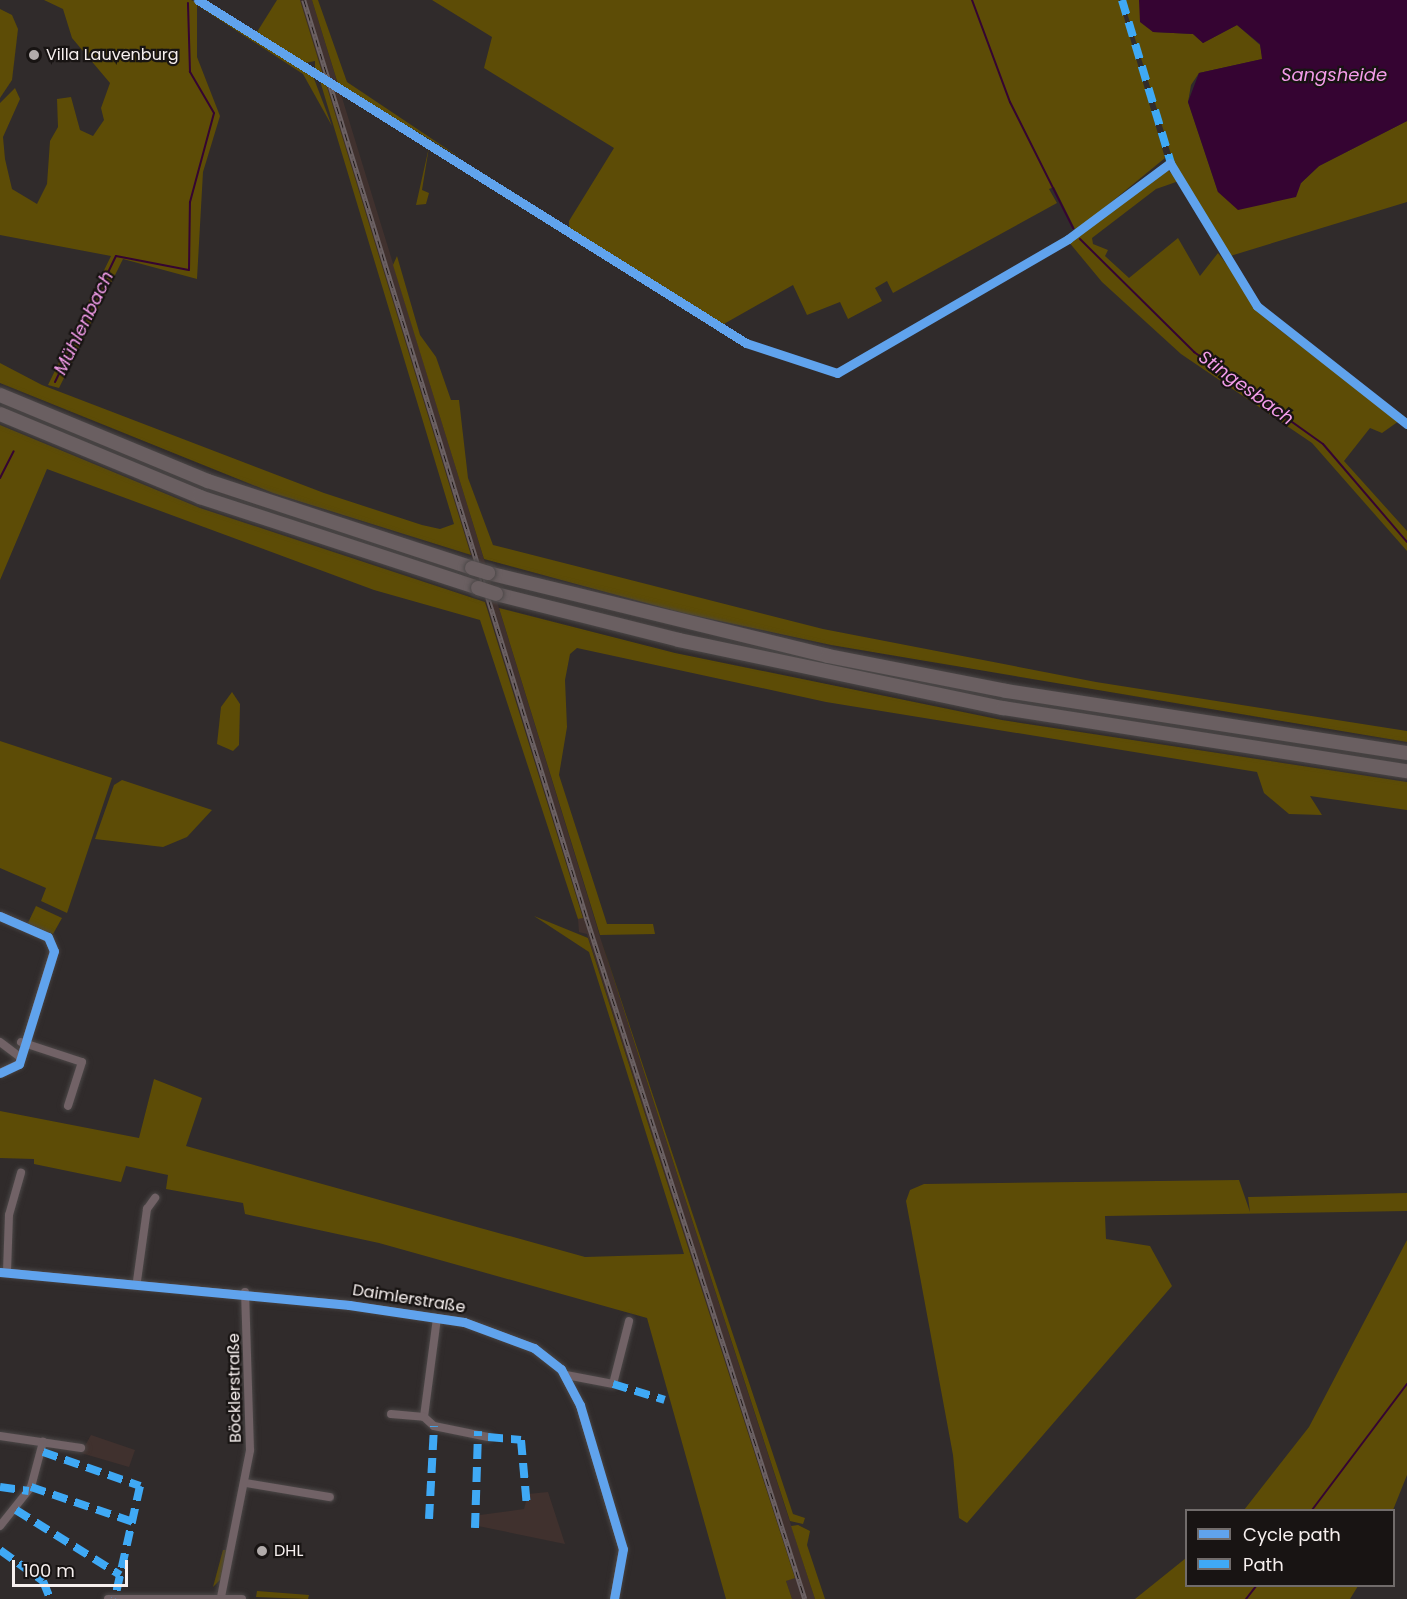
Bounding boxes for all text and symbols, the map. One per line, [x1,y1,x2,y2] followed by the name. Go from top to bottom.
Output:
[46,45,179,65] place label: Villa Lauvenburg
[27,48,41,62] marker: Villa Lauvenburg
[1281,64,1387,86] water label: Sangsheide
[50,268,118,378] water label: Mühlenbach
[1194,346,1298,430] water label: Stingesbach
[351,1281,467,1317] street label: Daimlerstraße
[224,1333,246,1443] street label: Böcklerstraße
[1185,1509,1395,1587] legend
[1243,1522,1341,1547] text: Cycle path
[274,1541,303,1561] place label: DHL
[255,1544,269,1558] marker: DHL
[15,1548,130,1586] scale bar
[1243,1552,1284,1577] text: Path
[23,1558,75,1583] text: 100 m

